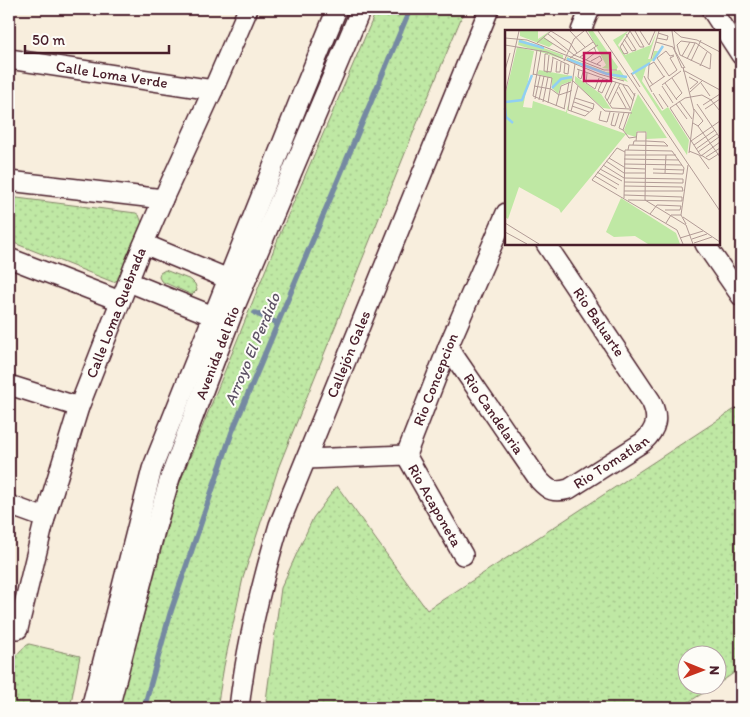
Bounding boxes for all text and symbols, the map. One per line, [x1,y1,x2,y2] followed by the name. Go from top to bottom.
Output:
[25,22,169,54] scale bar
[505,30,720,245] inset map
[32,31,65,49] text: 50 m
[55,57,169,92] street label: Calle Loma Verde
[82,244,150,381] street label: Calle Loma Quebrada
[569,284,629,360] street label: Rio Baluarte
[220,289,284,408] water label: Arroyo El Perdido
[192,304,243,402] street label: Avenida del Río
[323,308,374,401] street label: Callejón Gales
[409,330,462,428] street label: Rio Concepcion
[460,370,528,458] street label: Rio Candelaria
[570,431,654,493] street label: Rio Tomatlan
[404,461,466,550] street label: Rio Acaponeta
[678,644,728,694] north arrow
[706,665,723,675] text: N

